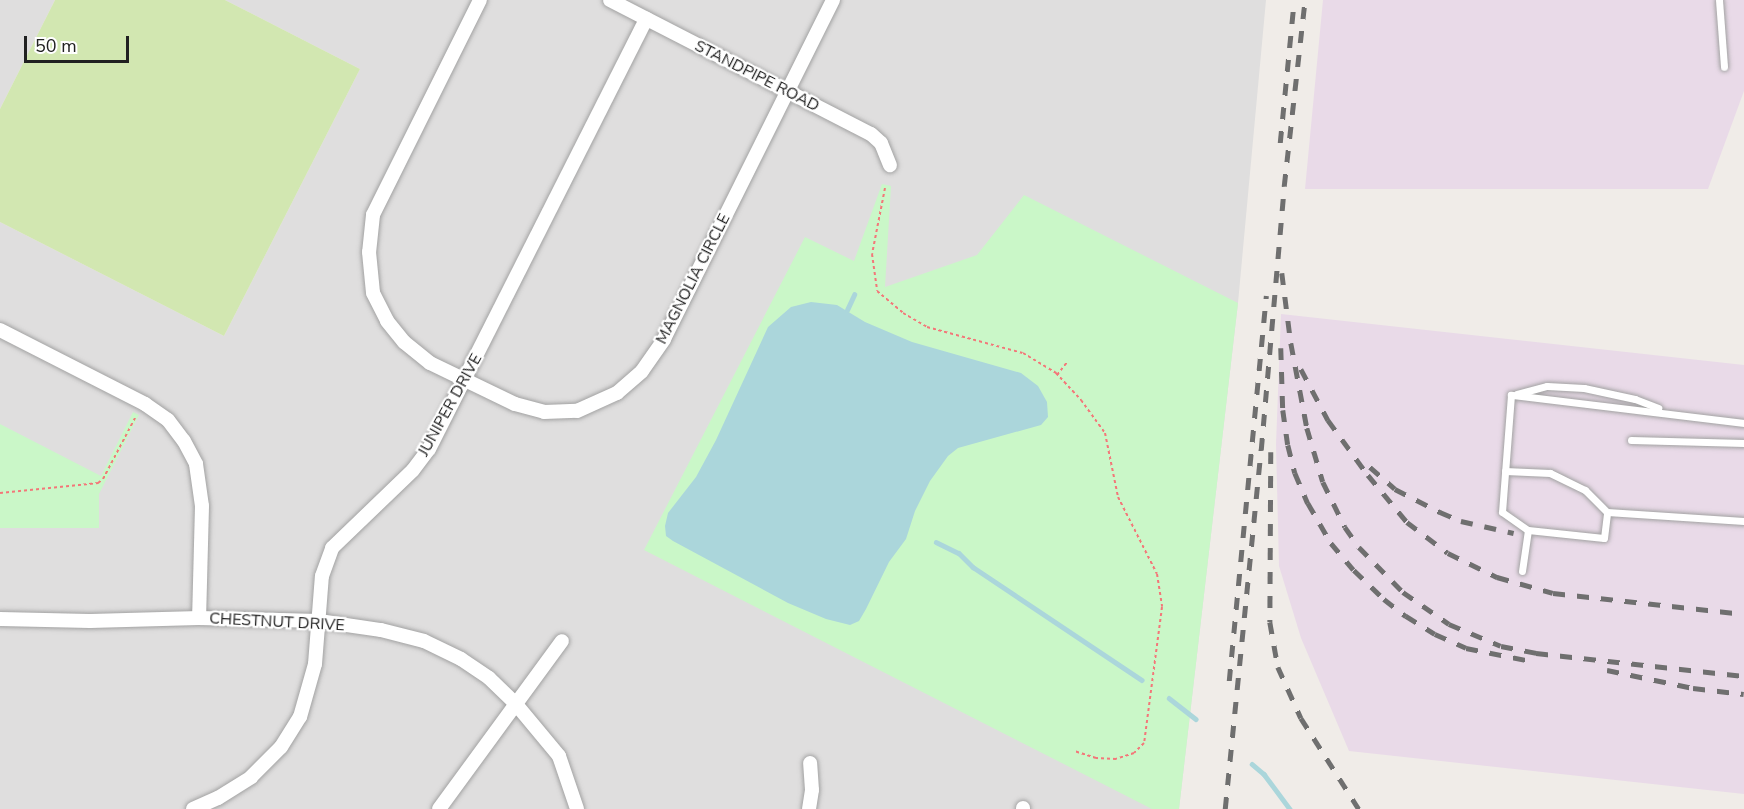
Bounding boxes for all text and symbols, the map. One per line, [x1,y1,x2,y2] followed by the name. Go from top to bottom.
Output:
[27,24,132,62] scale bar
[35,34,77,58] text: 50 m
[691,36,823,116] street label: STANDPIPE ROAD
[652,211,734,347] street label: MAGNOLIA CIRCLE
[414,350,486,460] street label: JUNIPER DRIVE
[209,609,345,635] street label: CHESTNUT DRIVE

